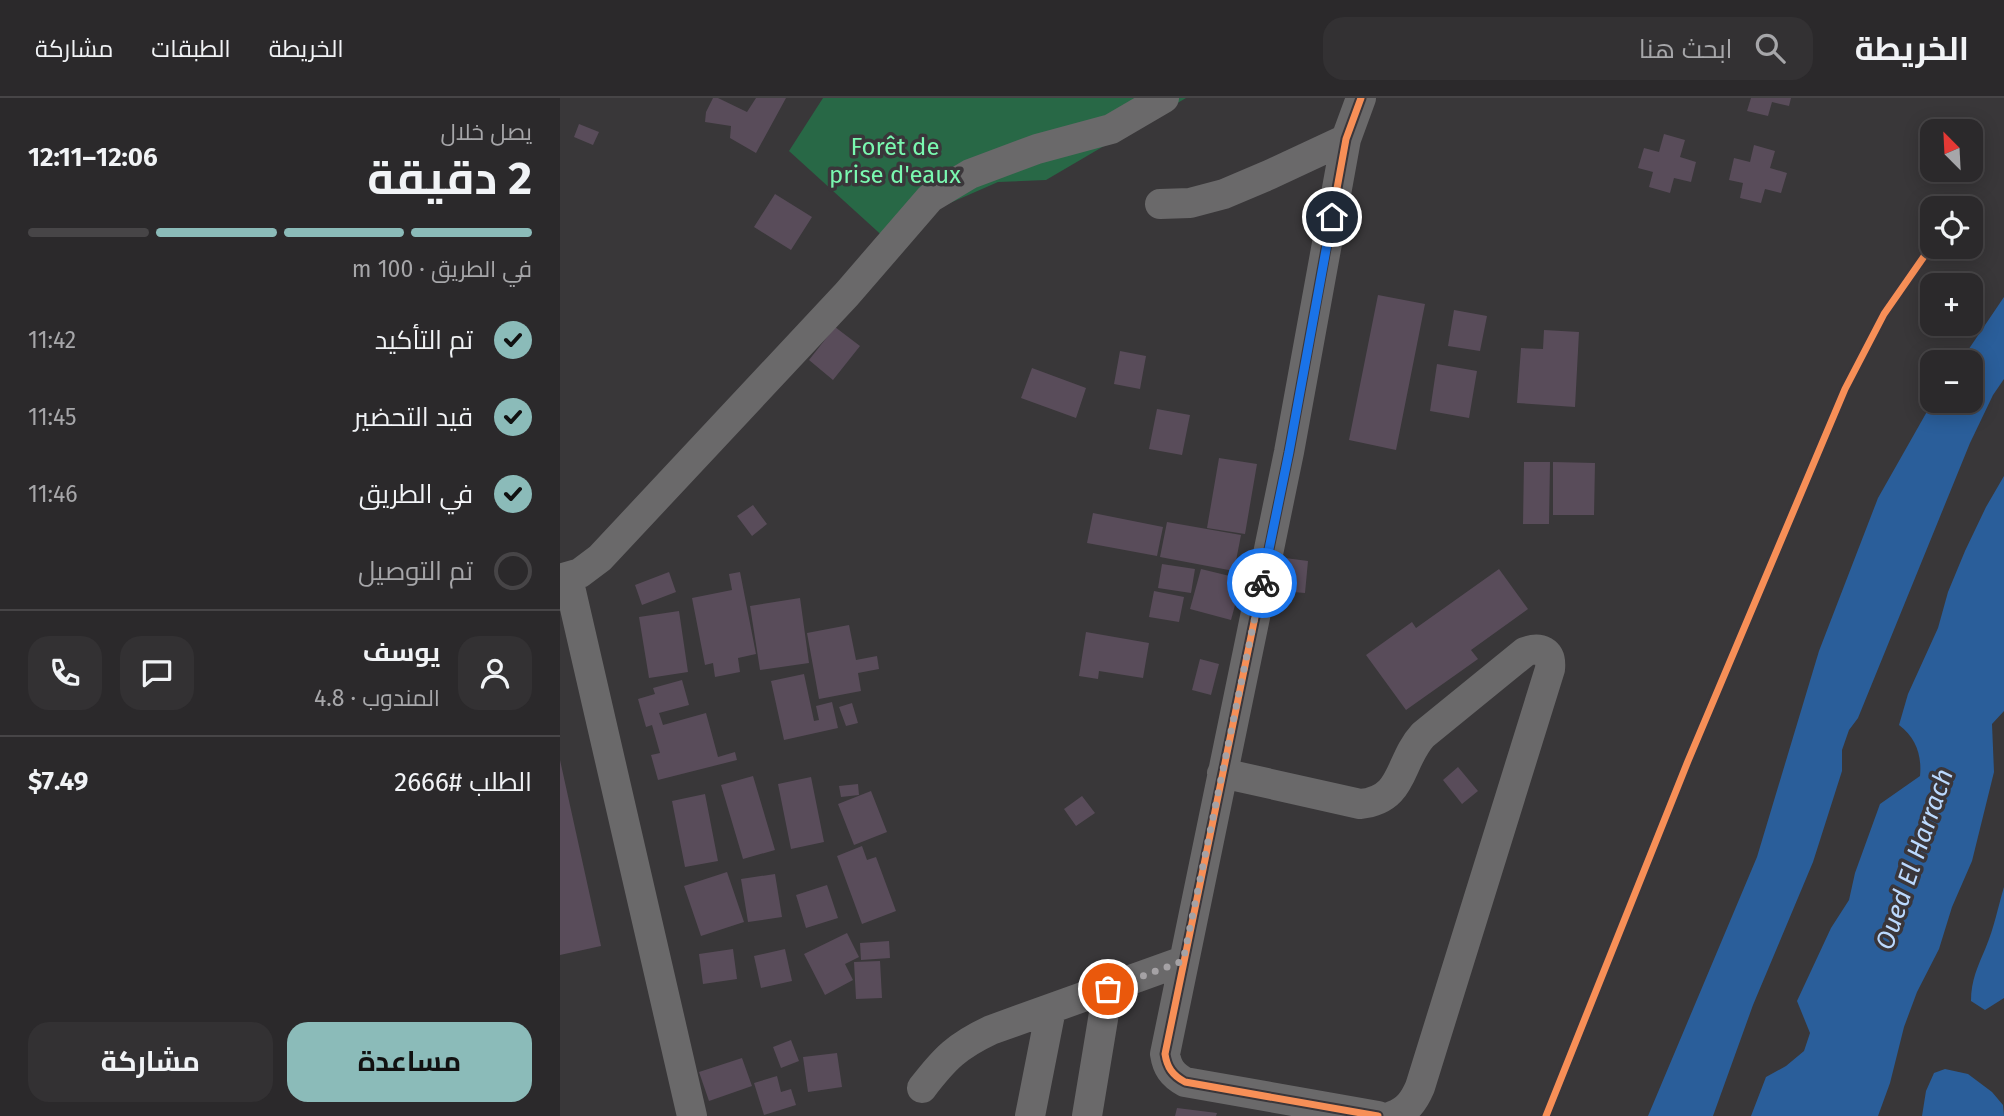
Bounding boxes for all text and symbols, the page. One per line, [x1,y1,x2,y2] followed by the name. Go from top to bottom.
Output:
[1323,17,1813,80] search box
[1751,29,1789,67] icon: search
[1855,29,1969,69] text: الخريطة
[1639,34,1733,65] text: ابحث هنا
[35,35,113,63] text: مشاركة
[151,35,231,63] text: الطبقات
[269,35,344,63] text: الخريطة
[441,118,532,146] text: يصل خلال
[1920,119,1983,182] north arrow
[1920,119,1983,413] map controls
[829,133,961,189] park label: Forêt de prise d'eaux
[28,142,158,173] text: 12:06–12:11
[367,151,532,206] text: 2 دقيقة
[1302,187,1362,247] pin
[1920,196,1983,259] button: locate
[1313,198,1351,236] icon: home
[352,255,532,283] text: في الطريق · 100 m
[1920,273,1983,336] button: +
[494,321,532,359] icon: check
[375,325,473,356] text: تم التأكيد
[28,326,76,354] text: 11:42
[1920,350,1983,413] button: −
[494,398,532,436] icon: check
[354,402,473,433] text: قيد التحضير
[28,403,77,431] text: 11:45
[494,475,532,513] icon: check
[359,479,473,510] text: في الطريق
[28,480,78,508] text: 11:46
[1227,548,1297,618] courier
[358,556,473,587] text: تم التوصيل
[1243,564,1281,602] icon: bike
[28,636,102,710] button: phone
[120,636,194,710] button: chat
[458,636,532,710] button: person
[363,637,440,668] text: يوسف
[314,684,440,712] text: المندوب · 4.8
[1869,765,1960,954] water label: Oued El Harrach
[28,766,88,797] text: $7.49
[394,767,532,798] text: الطلب #2666
[1078,959,1138,1019] pin
[1089,970,1127,1008] icon: bag
[28,1022,273,1102] button: مشاركة
[287,1022,532,1102] button: مساعدة

